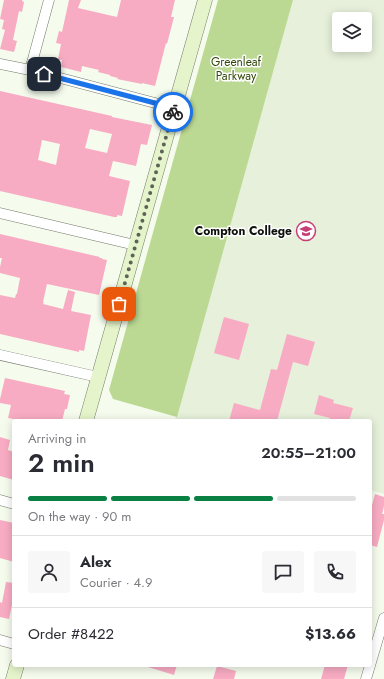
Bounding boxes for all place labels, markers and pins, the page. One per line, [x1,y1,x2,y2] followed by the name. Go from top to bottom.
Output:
[27,57,61,91] pin
[295,220,317,242] school or university icon: Compton College
[195,222,292,240] place label: Compton College
[102,287,136,321] pin

